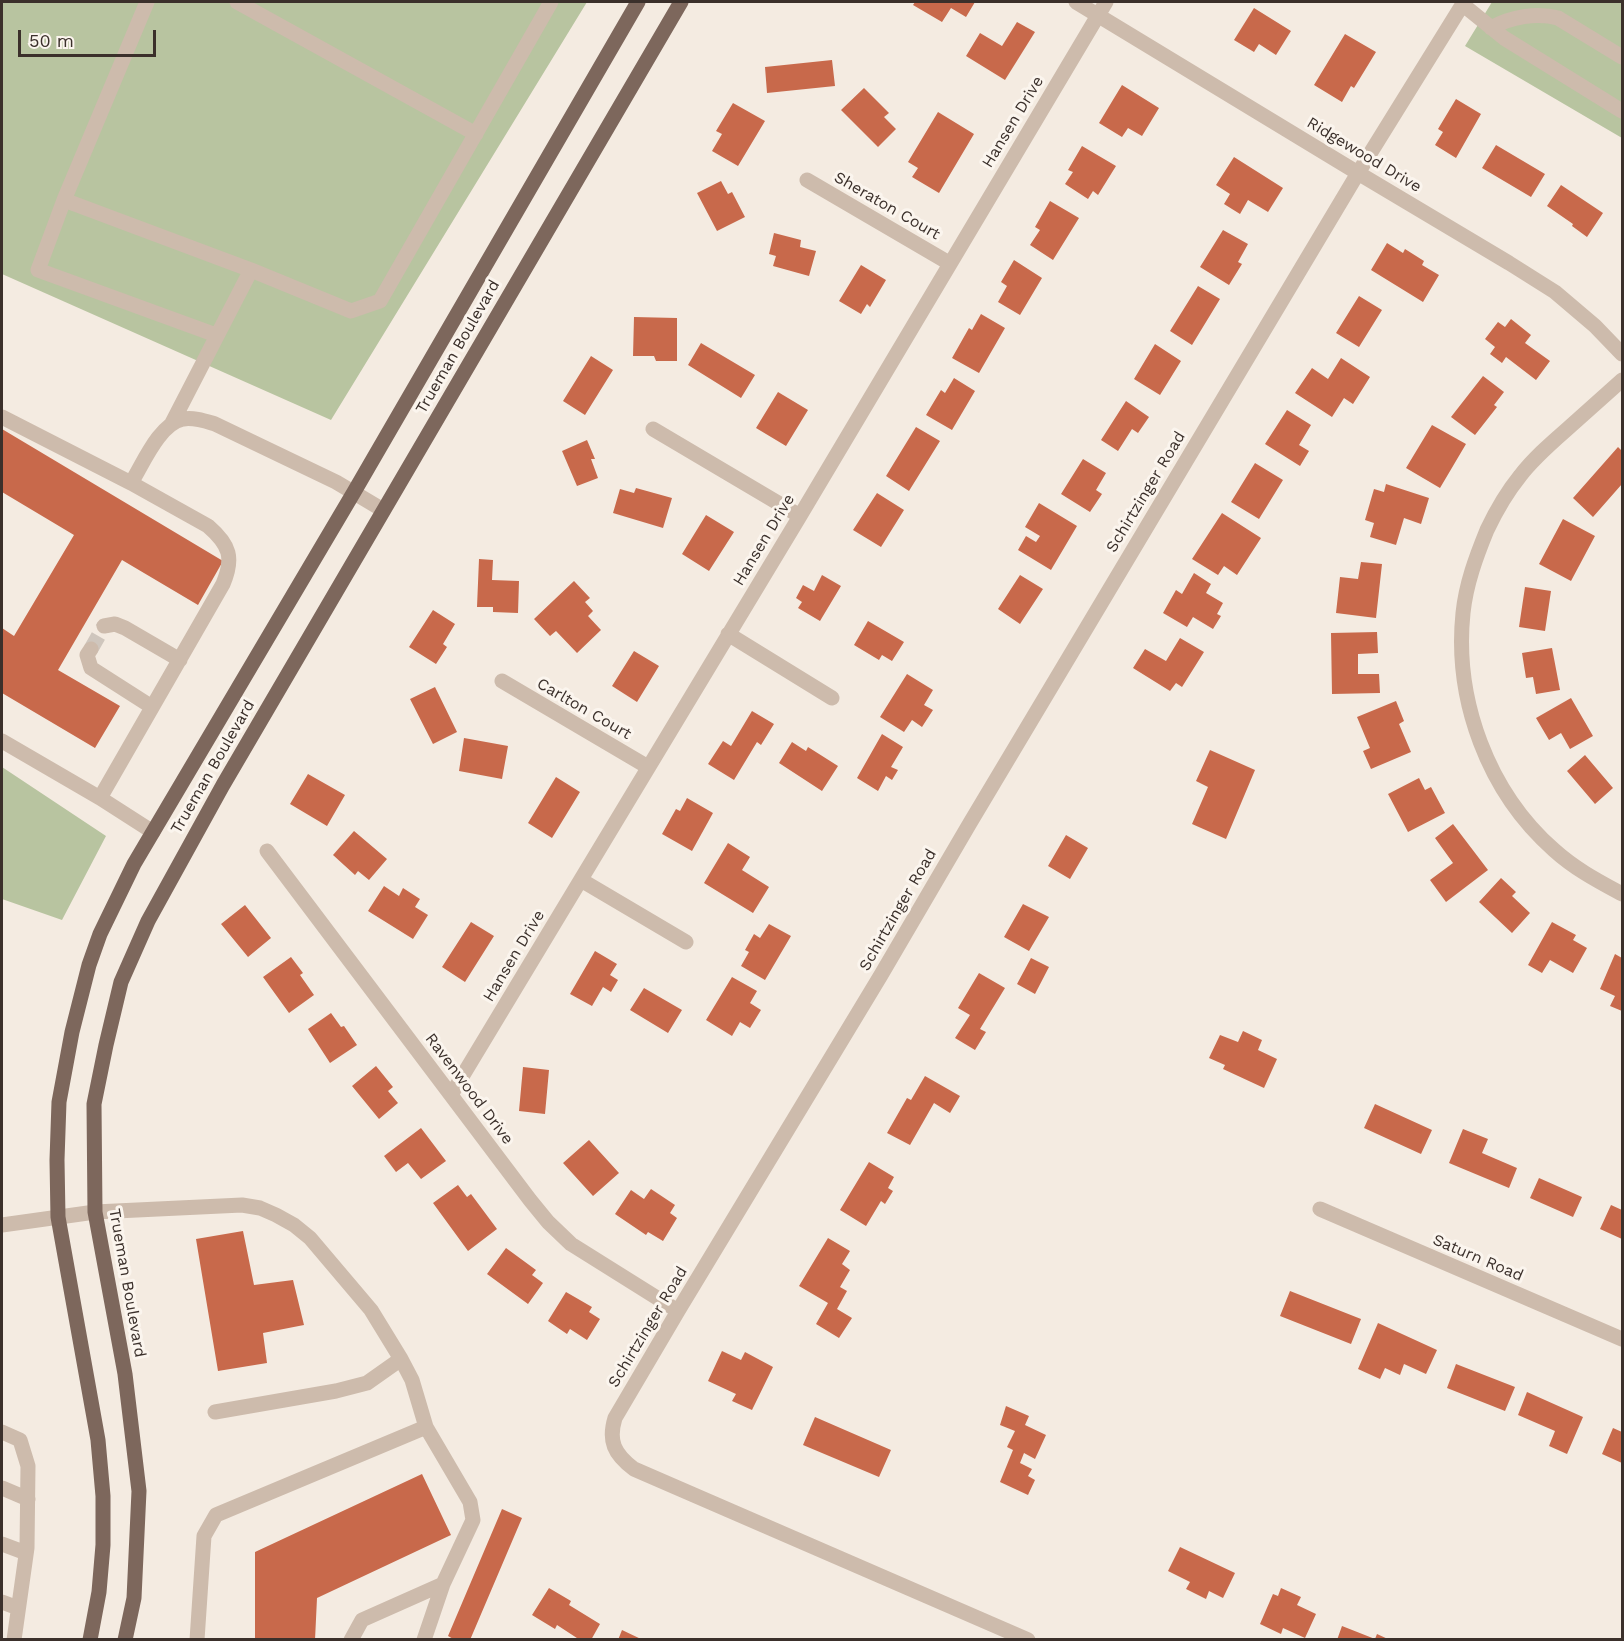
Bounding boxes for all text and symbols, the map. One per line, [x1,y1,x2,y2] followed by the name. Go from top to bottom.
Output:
[21,18,159,56] scale bar
[29,30,74,51] text: 50 m
[978,73,1048,171] street label: Hansen Drive
[1303,113,1425,197] street label: Ridgewood Drive
[831,168,943,244] street label: Sheraton Court
[412,277,504,417] street label: Trueman Boulevard
[1102,428,1190,556] street label: Schirtzinger Road
[729,491,799,589] street label: Hansen Drive
[533,674,635,744] street label: Carlton Court
[167,697,259,837] street label: Trueman Boulevard
[855,846,941,974] street label: Schirtzinger Road
[479,907,549,1005] street label: Hansen Drive
[421,1030,517,1148] street label: Ravenwood Drive
[104,1207,150,1359] street label: Trueman Boulevard
[1430,1230,1526,1286] street label: Saturn Road
[604,1263,692,1391] street label: Schirtzinger Road

